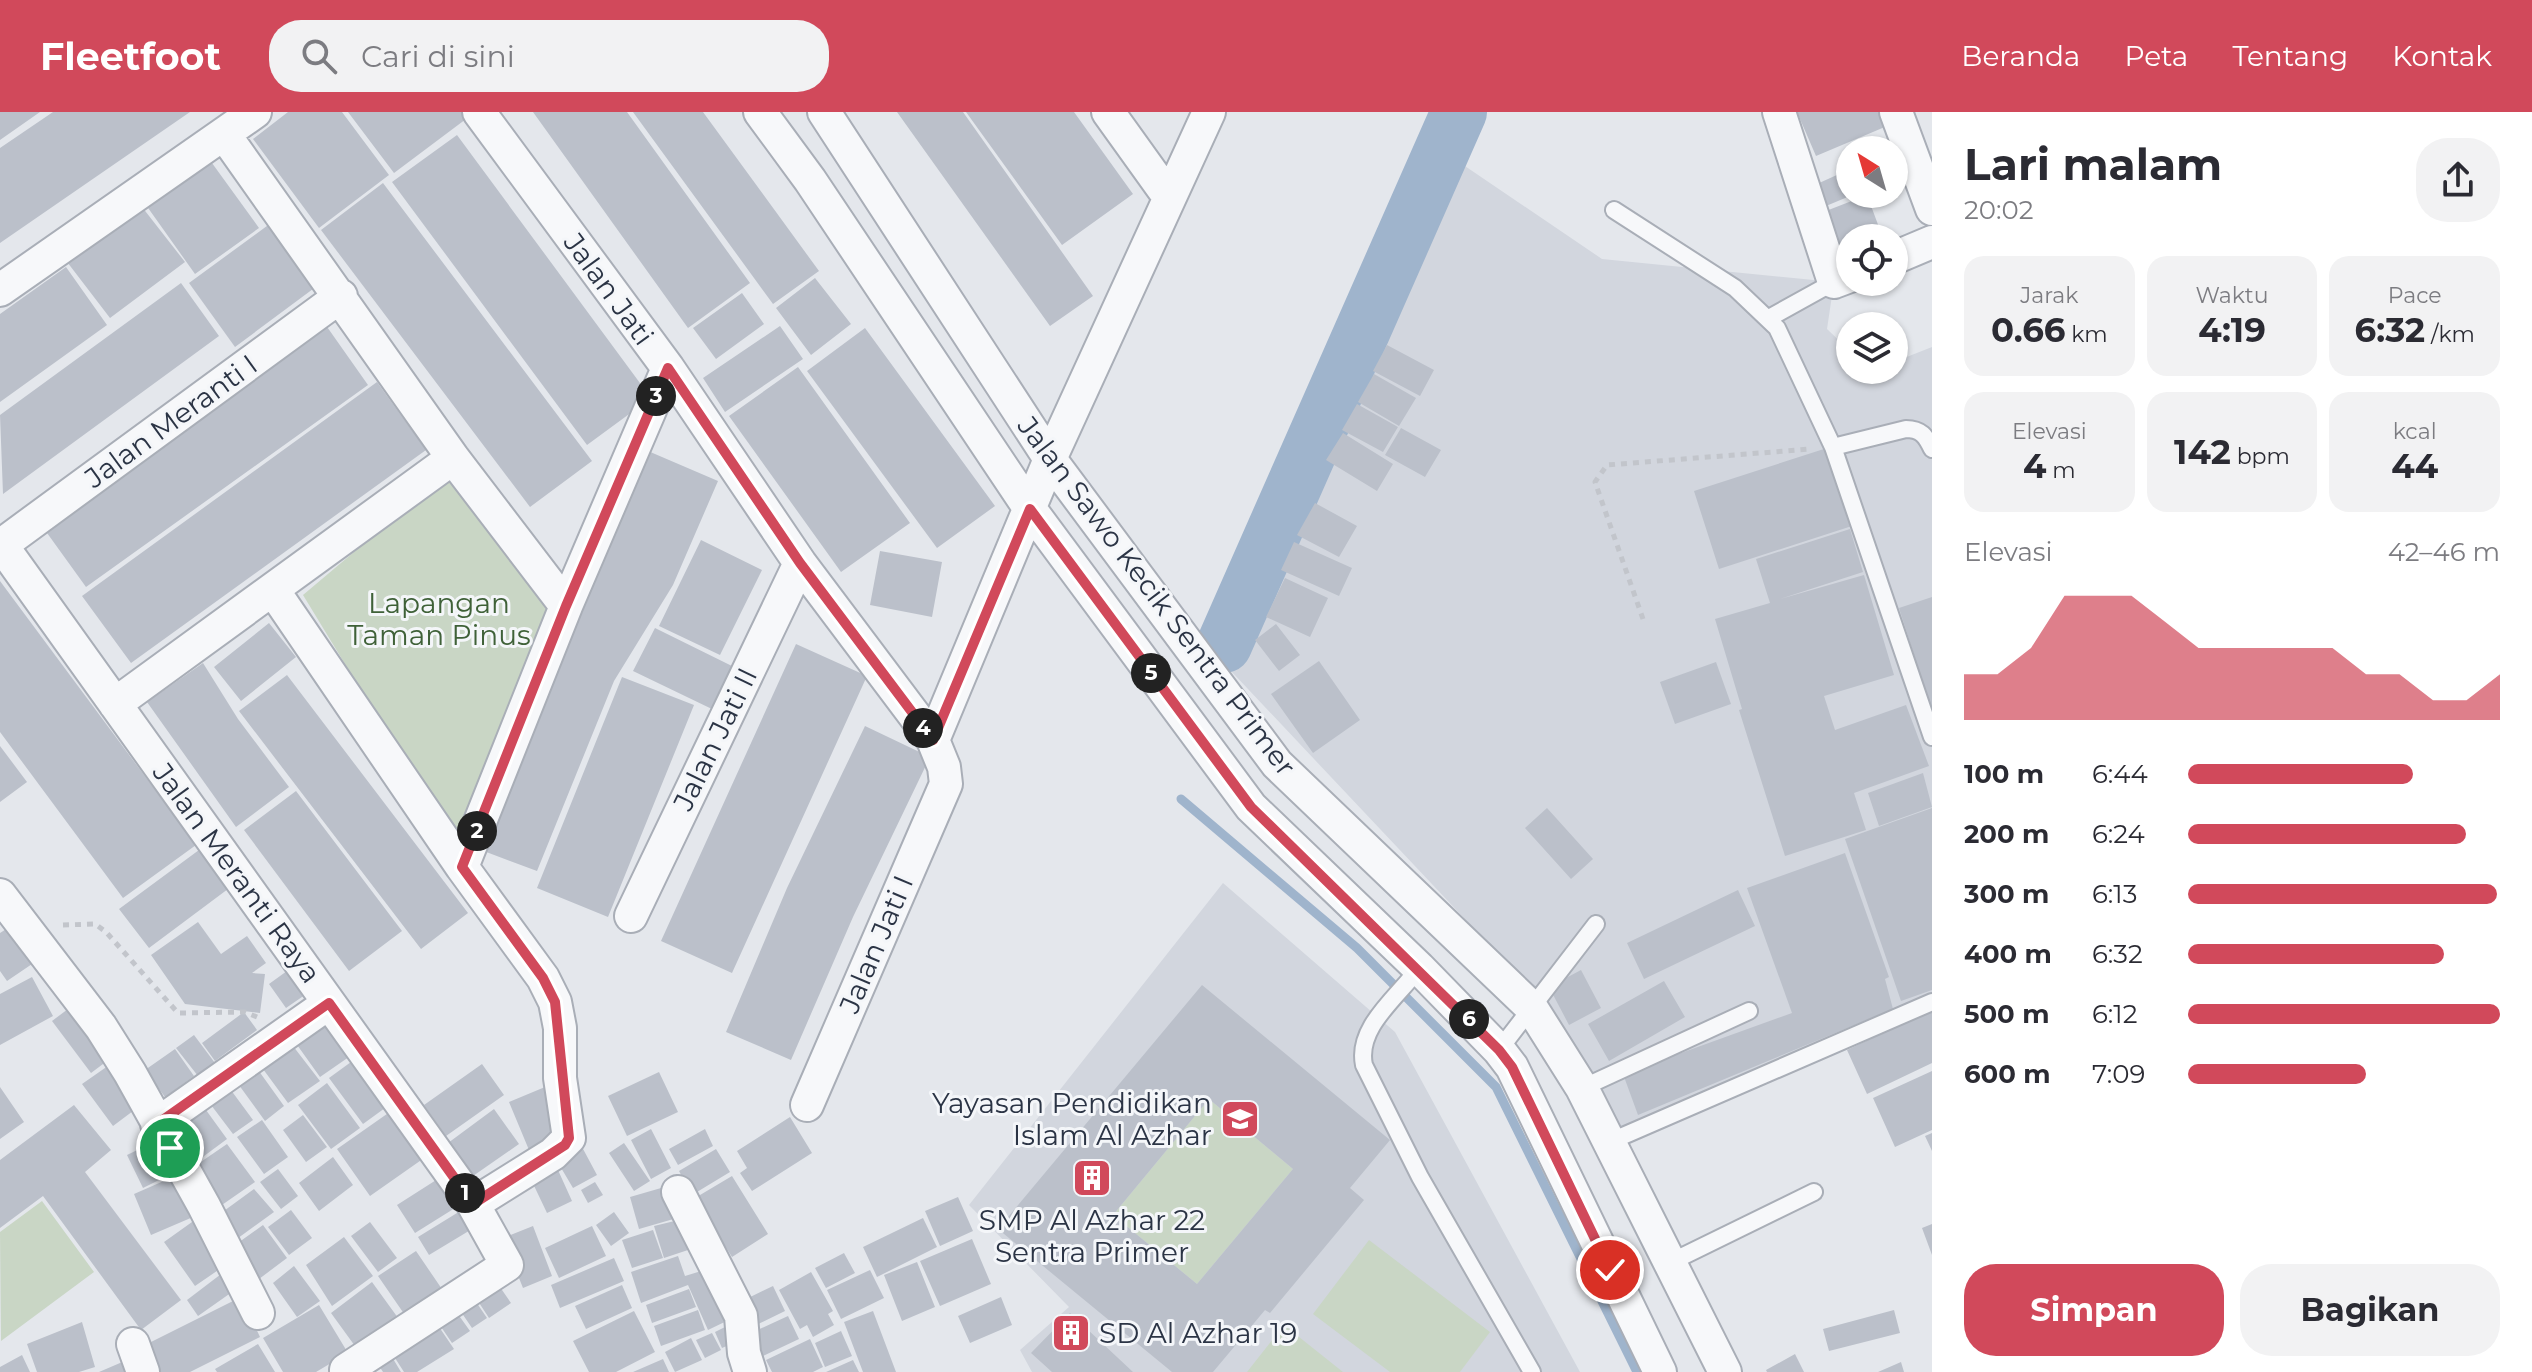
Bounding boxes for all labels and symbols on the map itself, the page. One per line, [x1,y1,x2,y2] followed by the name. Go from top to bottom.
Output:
[1836,136,1908,208] north arrow
[556,225,661,352] street label: Jalan Jati
[77,347,264,496] street label: Jalan Meranti I
[636,376,676,416] pin: 3
[1010,409,1303,782] street label: Jalan Sawo Kecik Sentra Primer
[347,586,531,652] park label: Lapangan Taman Pinus
[1131,653,1171,693] pin: 5
[665,662,764,817] street label: Jalan Jati II
[903,708,943,748] pin: 4
[145,756,328,990] street label: Jalan Meranti Raya
[457,811,497,851] pin: 2
[831,870,920,1019] street label: Jalan Jati I
[1449,999,1489,1039] pin: 6
[932,1086,1212,1152] place label: Yayasan Pendidikan Islam Al Azhar
[1219,1098,1261,1140] school or university icon: Yayasan Pendidikan Islam Al Azhar
[136,1114,204,1182] pin
[1071,1157,1113,1199] building icon: SMP Al Azhar 22 Sentra Primer
[445,1173,485,1213] pin: 1
[979,1203,1205,1269] place label: SMP Al Azhar 22 Sentra Primer
[1576,1236,1644,1304] pin
[1050,1312,1092,1354] building icon: SD Al Azhar 19
[1099,1316,1297,1350] place label: SD Al Azhar 19

